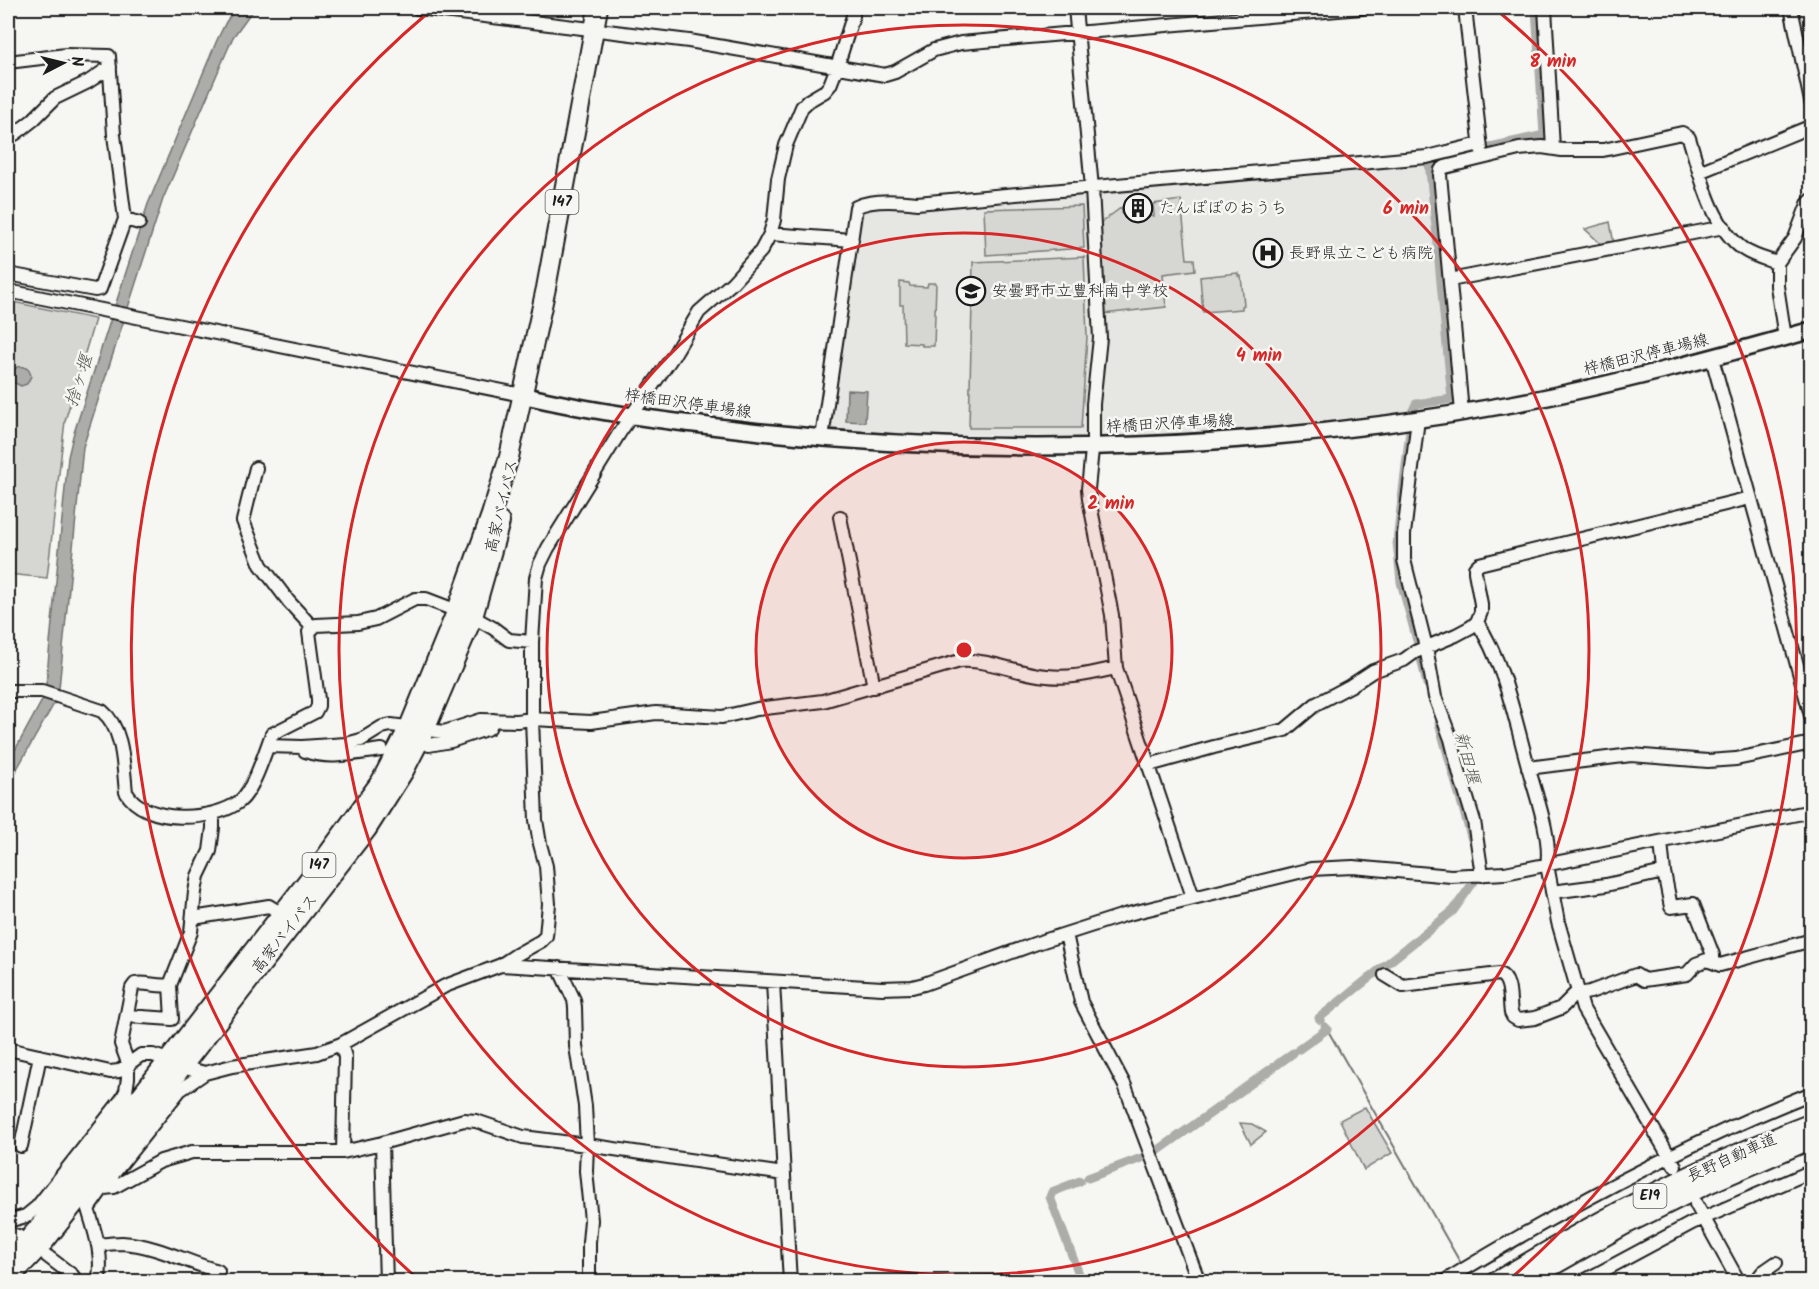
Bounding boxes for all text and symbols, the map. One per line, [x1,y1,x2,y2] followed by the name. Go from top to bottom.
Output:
[33,33,93,93] north arrow
[1530,48,1576,77] text: 8 min
[63,55,89,68] text: N
[546,190,578,214] road number: 147
[1122,192,1154,224] building icon: たんぽぽのおうち
[1383,195,1429,224] text: 6 min
[1159,196,1287,221] place label: たんぽぽのおうち
[1252,237,1284,269] hospital icon: 長野県立こども病院
[1289,241,1433,266] place label: 長野県立こども病院
[955,275,987,307] school or university icon: 安曇野市立豊科南中学校
[992,279,1168,304] place label: 安曇野市立豊科南中学校
[1581,327,1711,383] street label: 梓橋田沢停車場線
[1236,342,1282,371] text: 4 min
[58,349,103,411] water label: 捨ヶ堰
[623,383,753,425] street label: 梓橋田沢停車場線
[1105,408,1235,440] street label: 梓橋田沢停車場線
[479,457,525,555] street label: 高家バイパス
[1088,490,1134,519] text: 2 min
[954,640,974,660] centre of rings
[1445,728,1488,790] water label: 新田堰
[302,853,336,877] road number: 147
[246,889,324,979] street label: 高家バイパス
[1683,1127,1781,1189] street label: 長野自動車道
[1634,1184,1666,1208] road number: E19

